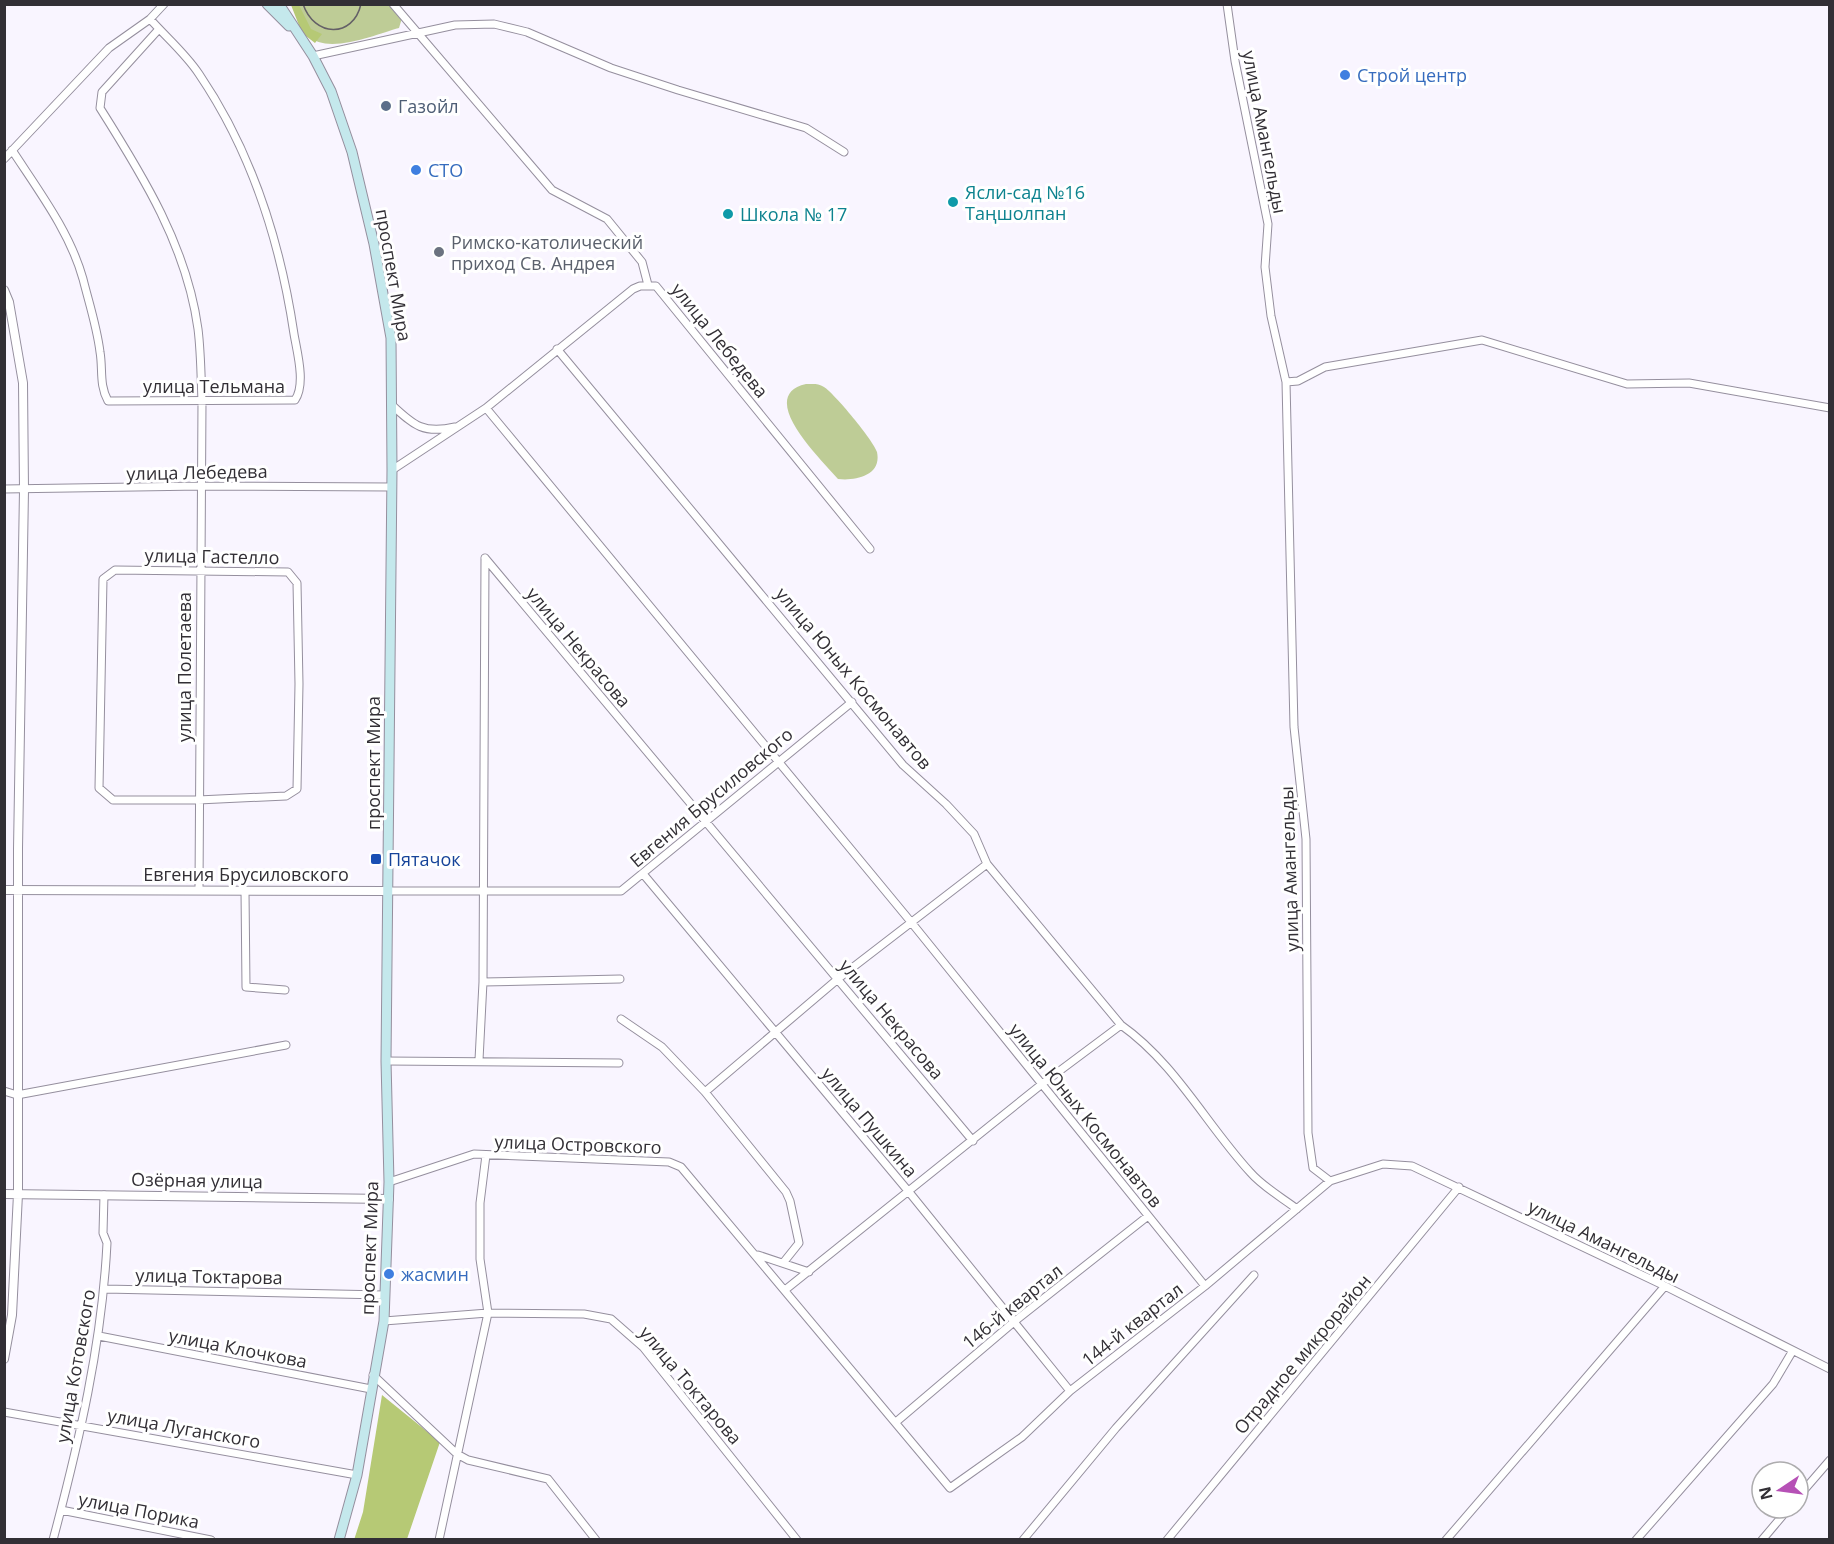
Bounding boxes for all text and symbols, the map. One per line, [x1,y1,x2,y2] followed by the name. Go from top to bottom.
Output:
[1237,48,1293,216] street label: улица Амангельды
[1357,63,1467,87] place label: Строй центр
[1338,68,1352,82] marker: Строй центр
[398,94,459,118] place label: Газойл
[379,99,393,113] marker: Газойл
[428,158,463,182] place label: СТО
[409,163,423,177] marker: СТО
[965,180,1085,225] place label: Ясли-сад №16 Таңшолпан
[946,195,960,209] marker: Ясли-сад №16 Таңшолпан
[740,202,847,226] place label: Школа № 17
[371,207,417,343] street label: проспект Мира
[721,207,735,221] marker: Школа № 17
[451,230,643,275] place label: Римско-католический приход Св. Андрея
[432,245,446,259] marker: Римско-католический приход Св. Андрея
[666,278,774,402] street label: улица Лебедева
[143,374,285,398] street label: улица Тельмана
[126,459,268,485] street label: улица Лебедева
[144,543,280,569] street label: улица Гастелло
[522,582,636,712] street label: улица Некрасова
[771,582,937,774] street label: улица Юных Космонавтов
[172,592,196,742] street label: улица Полетаева
[361,696,385,830] street label: проспект Мира
[625,722,797,872] street label: Евгения Брусиловского
[1274,786,1304,952] street label: улица Амангельды
[388,847,461,871] place label: Пятачок
[369,852,383,866] marker: Пятачок
[143,862,349,886] street label: Евгения Брусиловского
[835,954,949,1084] street label: улица Некрасова
[1004,1018,1168,1212] street label: улица Юных Космонавтов
[817,1062,923,1182] street label: улица Пушкина
[494,1129,662,1159] street label: улица Островского
[131,1167,263,1193] street label: Озёрная улица
[355,1181,383,1315] street label: проспект Мира
[1524,1194,1684,1288] street label: улица Амангельды
[957,1258,1067,1354] street label: 146-й квартал
[401,1262,469,1286] place label: жасмин
[135,1263,283,1289] street label: улица Токтарова
[382,1267,396,1281] marker: жасмин
[1228,1269,1376,1439] street label: Отрадное микрорайон
[1076,1277,1188,1371] street label: 144-й квартал
[50,1287,100,1445] street label: улица Котовского
[634,1321,748,1449] street label: улица Токтарова
[167,1323,309,1373] street label: улица Клочкова
[106,1403,262,1453] street label: улица Луганского
[1750,1460,1810,1520] north arrow
[1753,1485,1778,1502] text: N
[77,1487,201,1533] street label: улица Порика

